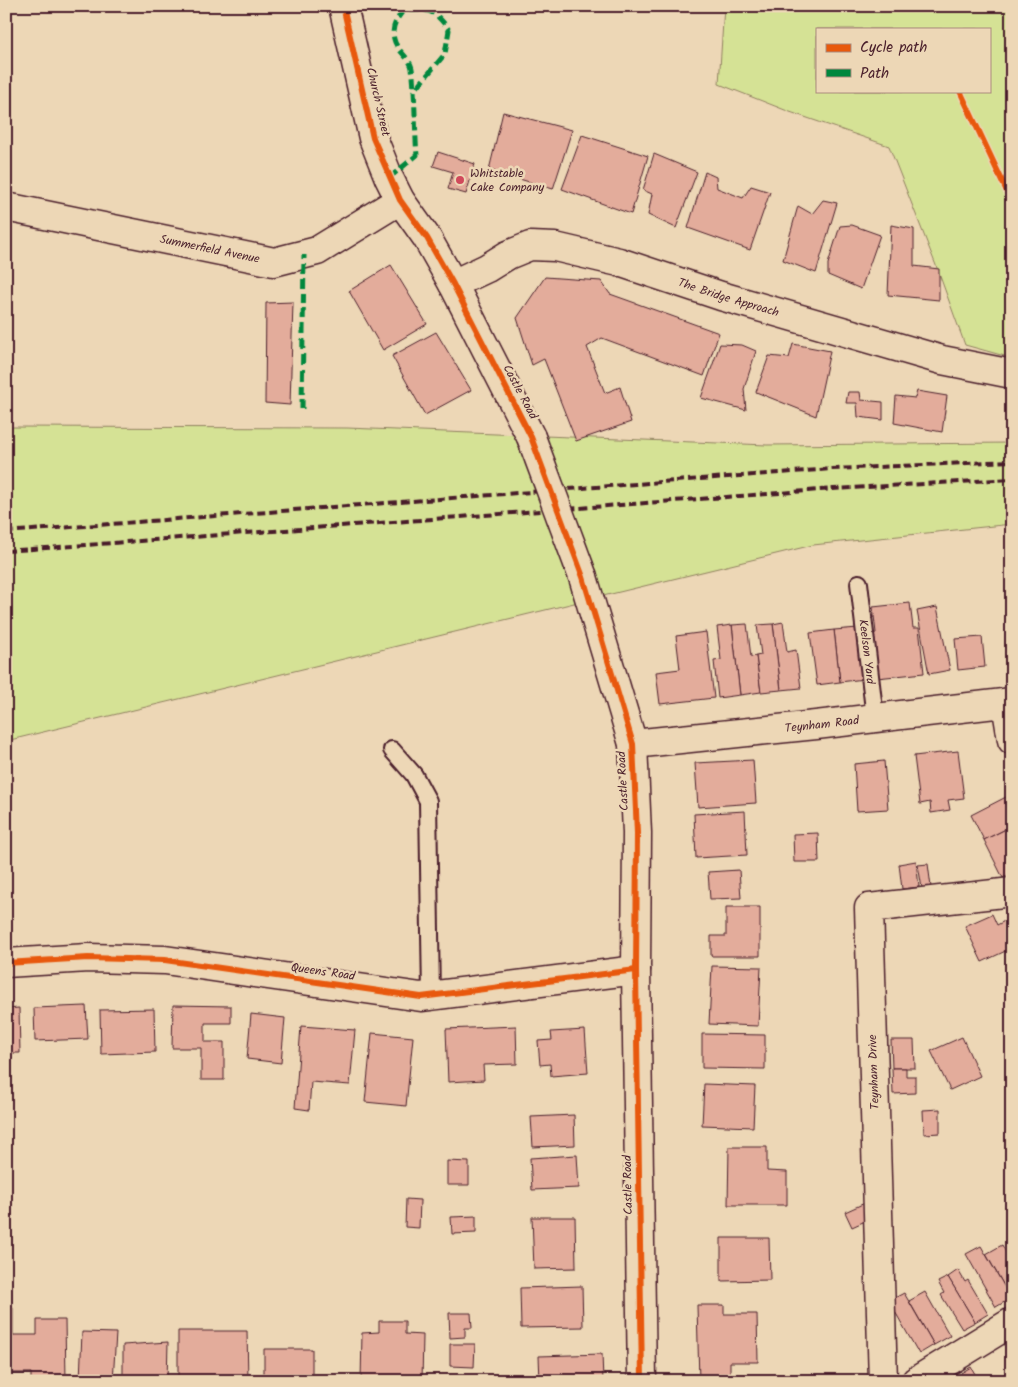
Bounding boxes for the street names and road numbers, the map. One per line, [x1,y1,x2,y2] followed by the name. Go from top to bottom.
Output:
[361,66,395,139] street label: Church Street
[158,229,262,268] street label: Summerfield Avenue
[675,273,782,322] street label: The Bridge Approach
[498,361,543,424] street label: Castle Road
[854,618,881,686] street label: Keelson Yard
[784,710,861,738] street label: Teynham Road
[612,750,634,811] street label: Castle Road
[290,958,357,986] street label: Queens Road
[863,1033,885,1110] street label: Teynham Drive
[618,1154,638,1215] street label: Castle Road

